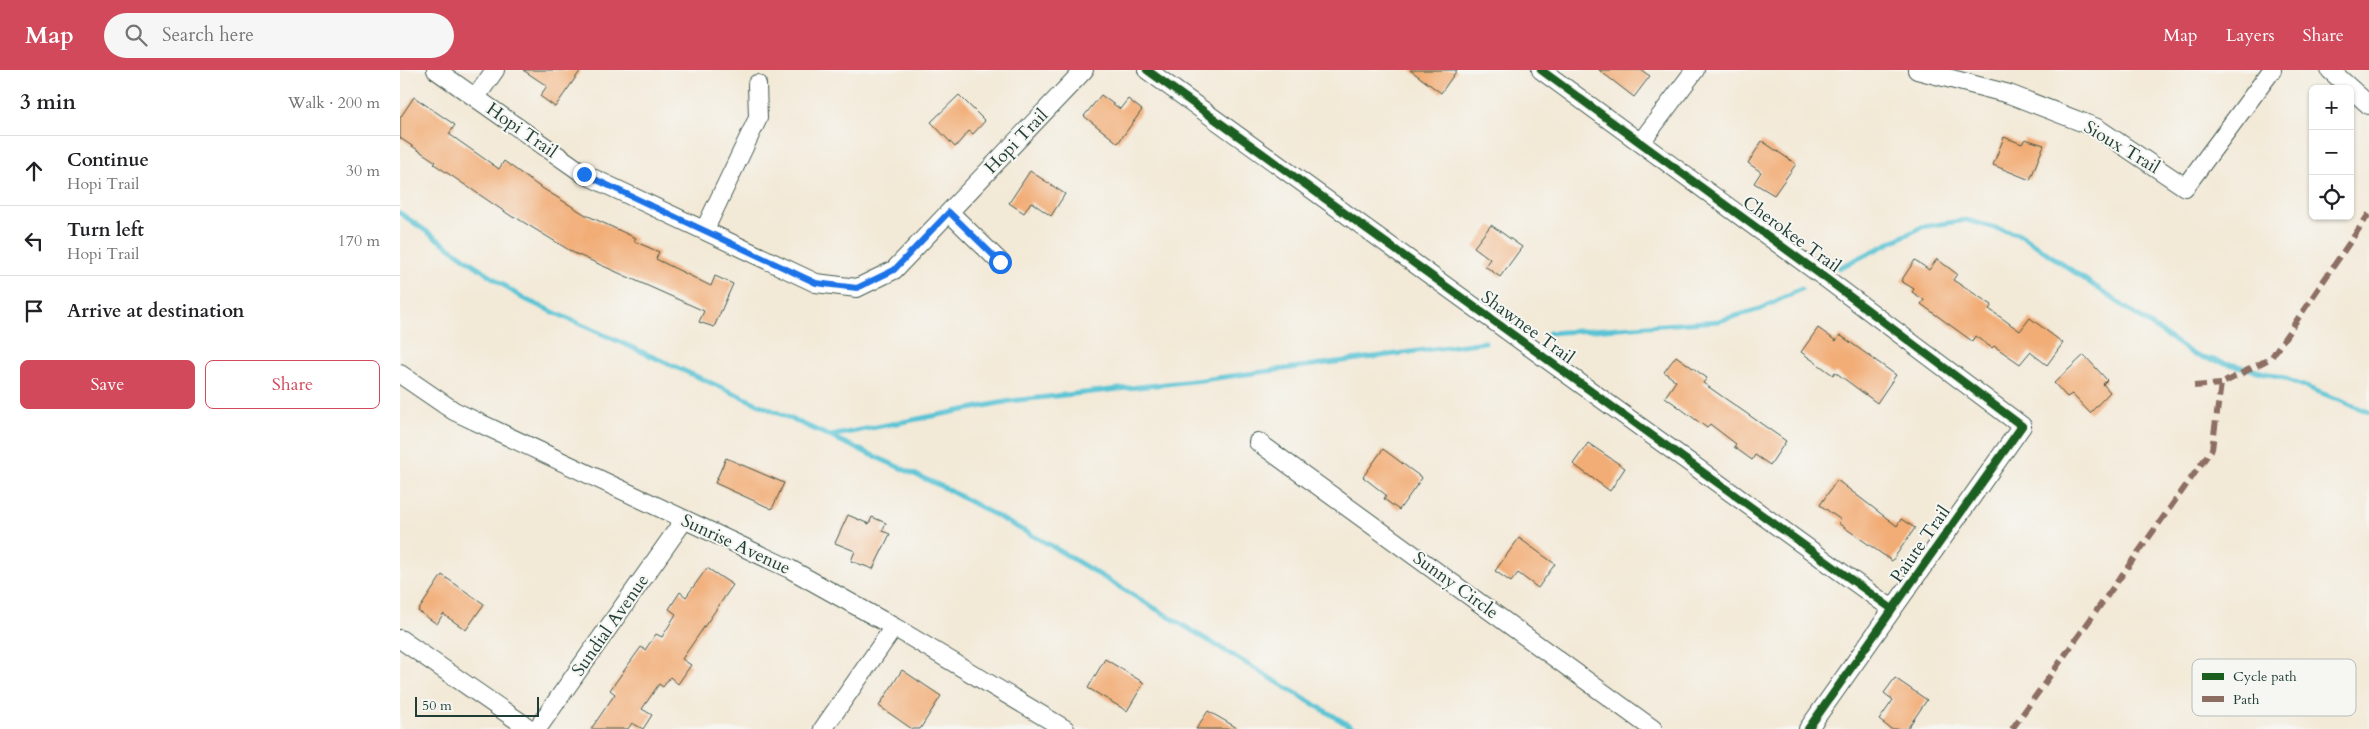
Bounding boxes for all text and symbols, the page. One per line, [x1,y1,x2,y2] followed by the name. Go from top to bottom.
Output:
[104,13,454,58] search box
[25,19,74,52] text: Map
[122,21,150,49] icon: search
[162,22,254,48] text: Search here
[2163,23,2198,48] text: Map
[2226,23,2275,48] text: Layers
[2303,23,2344,48] text: Share
[2309,85,2354,220] map controls
[2309,85,2354,130] button: +
[20,88,76,117] text: 3 min
[288,92,380,114] text: Walk · 200 m
[481,97,563,164] street label: Hopi Trail
[979,103,1054,179] street label: Hopi Trail
[2079,115,2165,180] street label: Sioux Trail
[2309,130,2354,175] button: −
[67,147,149,173] text: Continue
[20,157,48,185] icon: ahead
[346,160,380,182] text: 30 m
[573,163,596,186] route end
[67,173,139,195] text: Hopi Trail
[2309,175,2354,220] button: locate
[1737,190,1846,279] street label: Cherokee Trail
[67,217,144,243] text: Turn left
[20,227,48,255] icon: left
[338,230,380,252] text: 170 m
[67,243,139,265] text: Hopi Trail
[989,251,1012,274] route start
[1476,285,1580,370] street label: Shawnee Trail
[20,297,48,325] icon: arrive
[67,298,244,324] text: Arrive at destination
[20,360,195,409] button: Save
[205,360,380,409] button: Share
[1885,500,1956,588] street label: Paiute Trail
[677,508,795,581] street label: Sunrise Avenue
[1408,546,1504,625] street label: Sunny Circle
[566,569,655,681] street label: Sundial Avenue
[2192,659,2356,716] legend
[2233,667,2297,686] text: Cycle path
[2233,690,2260,709] text: Path
[415,694,539,717] scale bar
[422,696,452,715] text: 50 m

